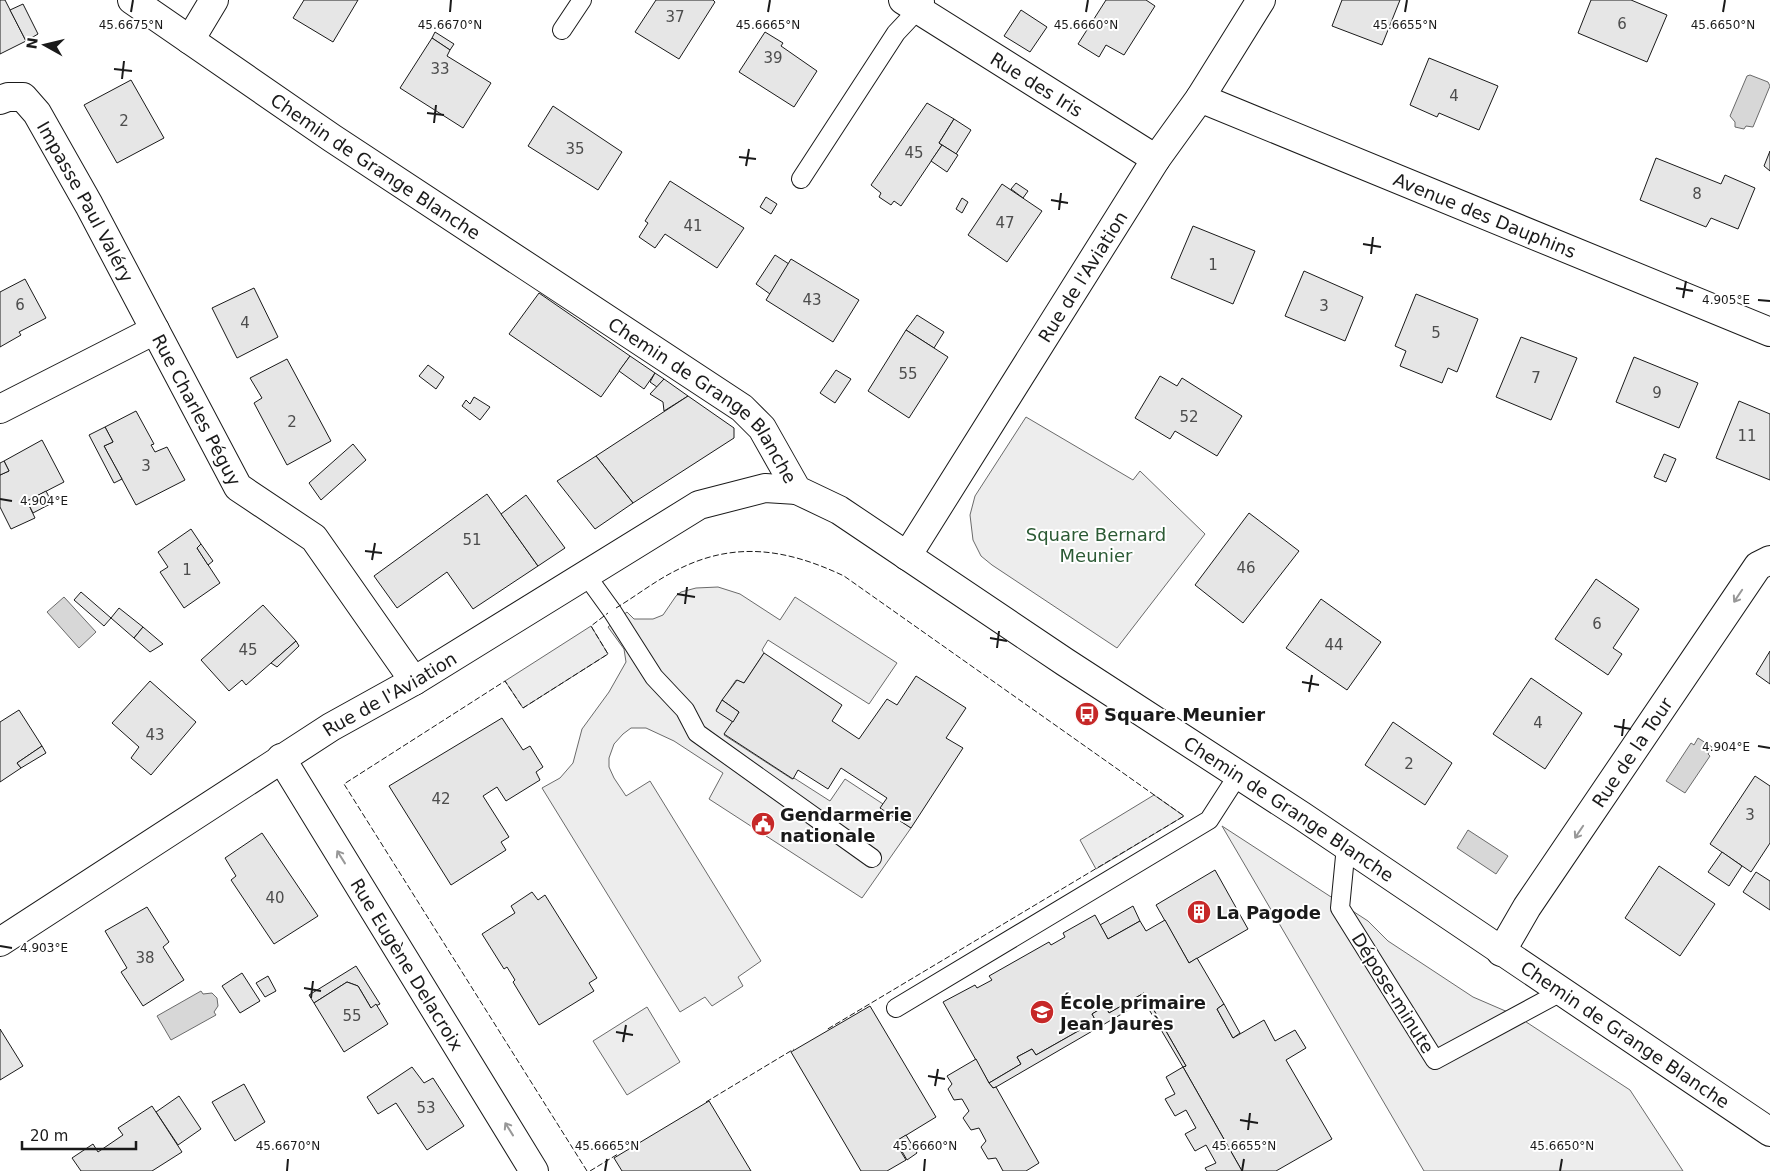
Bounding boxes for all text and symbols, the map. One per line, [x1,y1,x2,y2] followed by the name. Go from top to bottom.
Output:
[665,8,685,26] house number: 37
[1617,15,1627,33] house number: 6
[99,18,163,32] text: 45.6675°N
[418,18,482,32] text: 45.6670°N
[736,18,800,32] text: 45.6665°N
[1054,18,1118,32] text: 45.6660°N
[1373,18,1437,32] text: 45.6655°N
[1691,18,1755,32] text: 45.6650°N
[20,20,70,70] north arrow
[23,36,41,50] text: N
[987,47,1087,121] street label: Rue des Iris
[763,49,783,67] house number: 39
[430,60,450,78] house number: 33
[1449,87,1459,105] house number: 4
[267,89,484,243] street label: Chemin de Grange Blanche
[119,112,129,130] house number: 2
[33,117,138,286] street label: Impasse Paul Valéry
[565,140,585,158] house number: 35
[904,144,924,162] house number: 45
[1391,168,1579,262] street label: Avenue des Dauphins
[1692,185,1702,203] house number: 8
[1033,207,1131,346] street label: Rue de l'Aviation
[995,214,1015,232] house number: 47
[683,217,703,235] house number: 41
[1208,256,1218,274] house number: 1
[802,291,822,309] house number: 43
[1702,293,1750,307] text: 4.905°E
[15,296,25,314] house number: 6
[1319,297,1329,315] house number: 3
[605,313,801,487] street label: Chemin de Grange Blanche
[240,314,250,332] house number: 4
[1431,324,1441,342] house number: 5
[148,330,246,489] street label: Rue Charles Péguy
[898,365,918,383] house number: 55
[1531,369,1541,387] house number: 7
[1652,384,1662,402] house number: 9
[1179,408,1199,426] house number: 52
[287,413,297,431] house number: 2
[1737,427,1757,445] house number: 11
[141,457,151,475] house number: 3
[20,494,68,508] text: 4.904°E
[1026,524,1166,566] park label: Square Bernard Meunier
[462,531,482,549] house number: 51
[1236,559,1256,577] house number: 46
[182,561,192,579] house number: 1
[1733,588,1743,602] one-way arrow
[1592,615,1602,633] house number: 6
[1324,636,1344,654] house number: 44
[238,641,258,659] house number: 45
[319,647,460,740] street label: Rue de l'Aviation
[1587,693,1677,811] street label: Rue de la Tour
[1074,701,1100,727] bus stop icon: Square Meunier
[1104,704,1265,725] place label: Square Meunier
[1533,714,1543,732] house number: 4
[145,726,165,744] house number: 43
[1180,732,1398,886] street label: Chemin de Grange Blanche
[1702,740,1750,754] text: 4.904°E
[1404,755,1414,773] house number: 2
[431,790,451,808] house number: 42
[780,804,912,846] place label: Gendarmerie nationale
[1745,806,1755,824] house number: 3
[750,811,776,837] public building icon: Gendarmerie nationale
[1574,824,1584,838] one-way arrow
[336,850,346,864] one-way arrow
[347,874,468,1055] street label: Rue Eugène Delacroix
[265,889,285,907] house number: 40
[1186,899,1212,925] building icon: La Pagode
[1216,902,1321,923] place label: La Pagode
[1348,929,1438,1057] street label: Dépose-minute
[20,941,68,955] text: 4.903°E
[135,949,155,967] house number: 38
[1517,956,1734,1112] street label: Chemin de Grange Blanche
[1058,992,1206,1034] place label: École primaire Jean Jaurès
[1029,999,1055,1025] school or university icon: École primaire Jean Jaurès
[342,1007,362,1025] house number: 55
[416,1099,436,1117] house number: 53
[22,1118,136,1150] scale bar
[503,1123,513,1137] one-way arrow
[30,1127,68,1145] text: 20 m
[256,1139,320,1153] text: 45.6670°N
[575,1139,639,1153] text: 45.6665°N
[893,1139,957,1153] text: 45.6660°N
[1212,1139,1276,1153] text: 45.6655°N
[1530,1139,1594,1153] text: 45.6650°N

